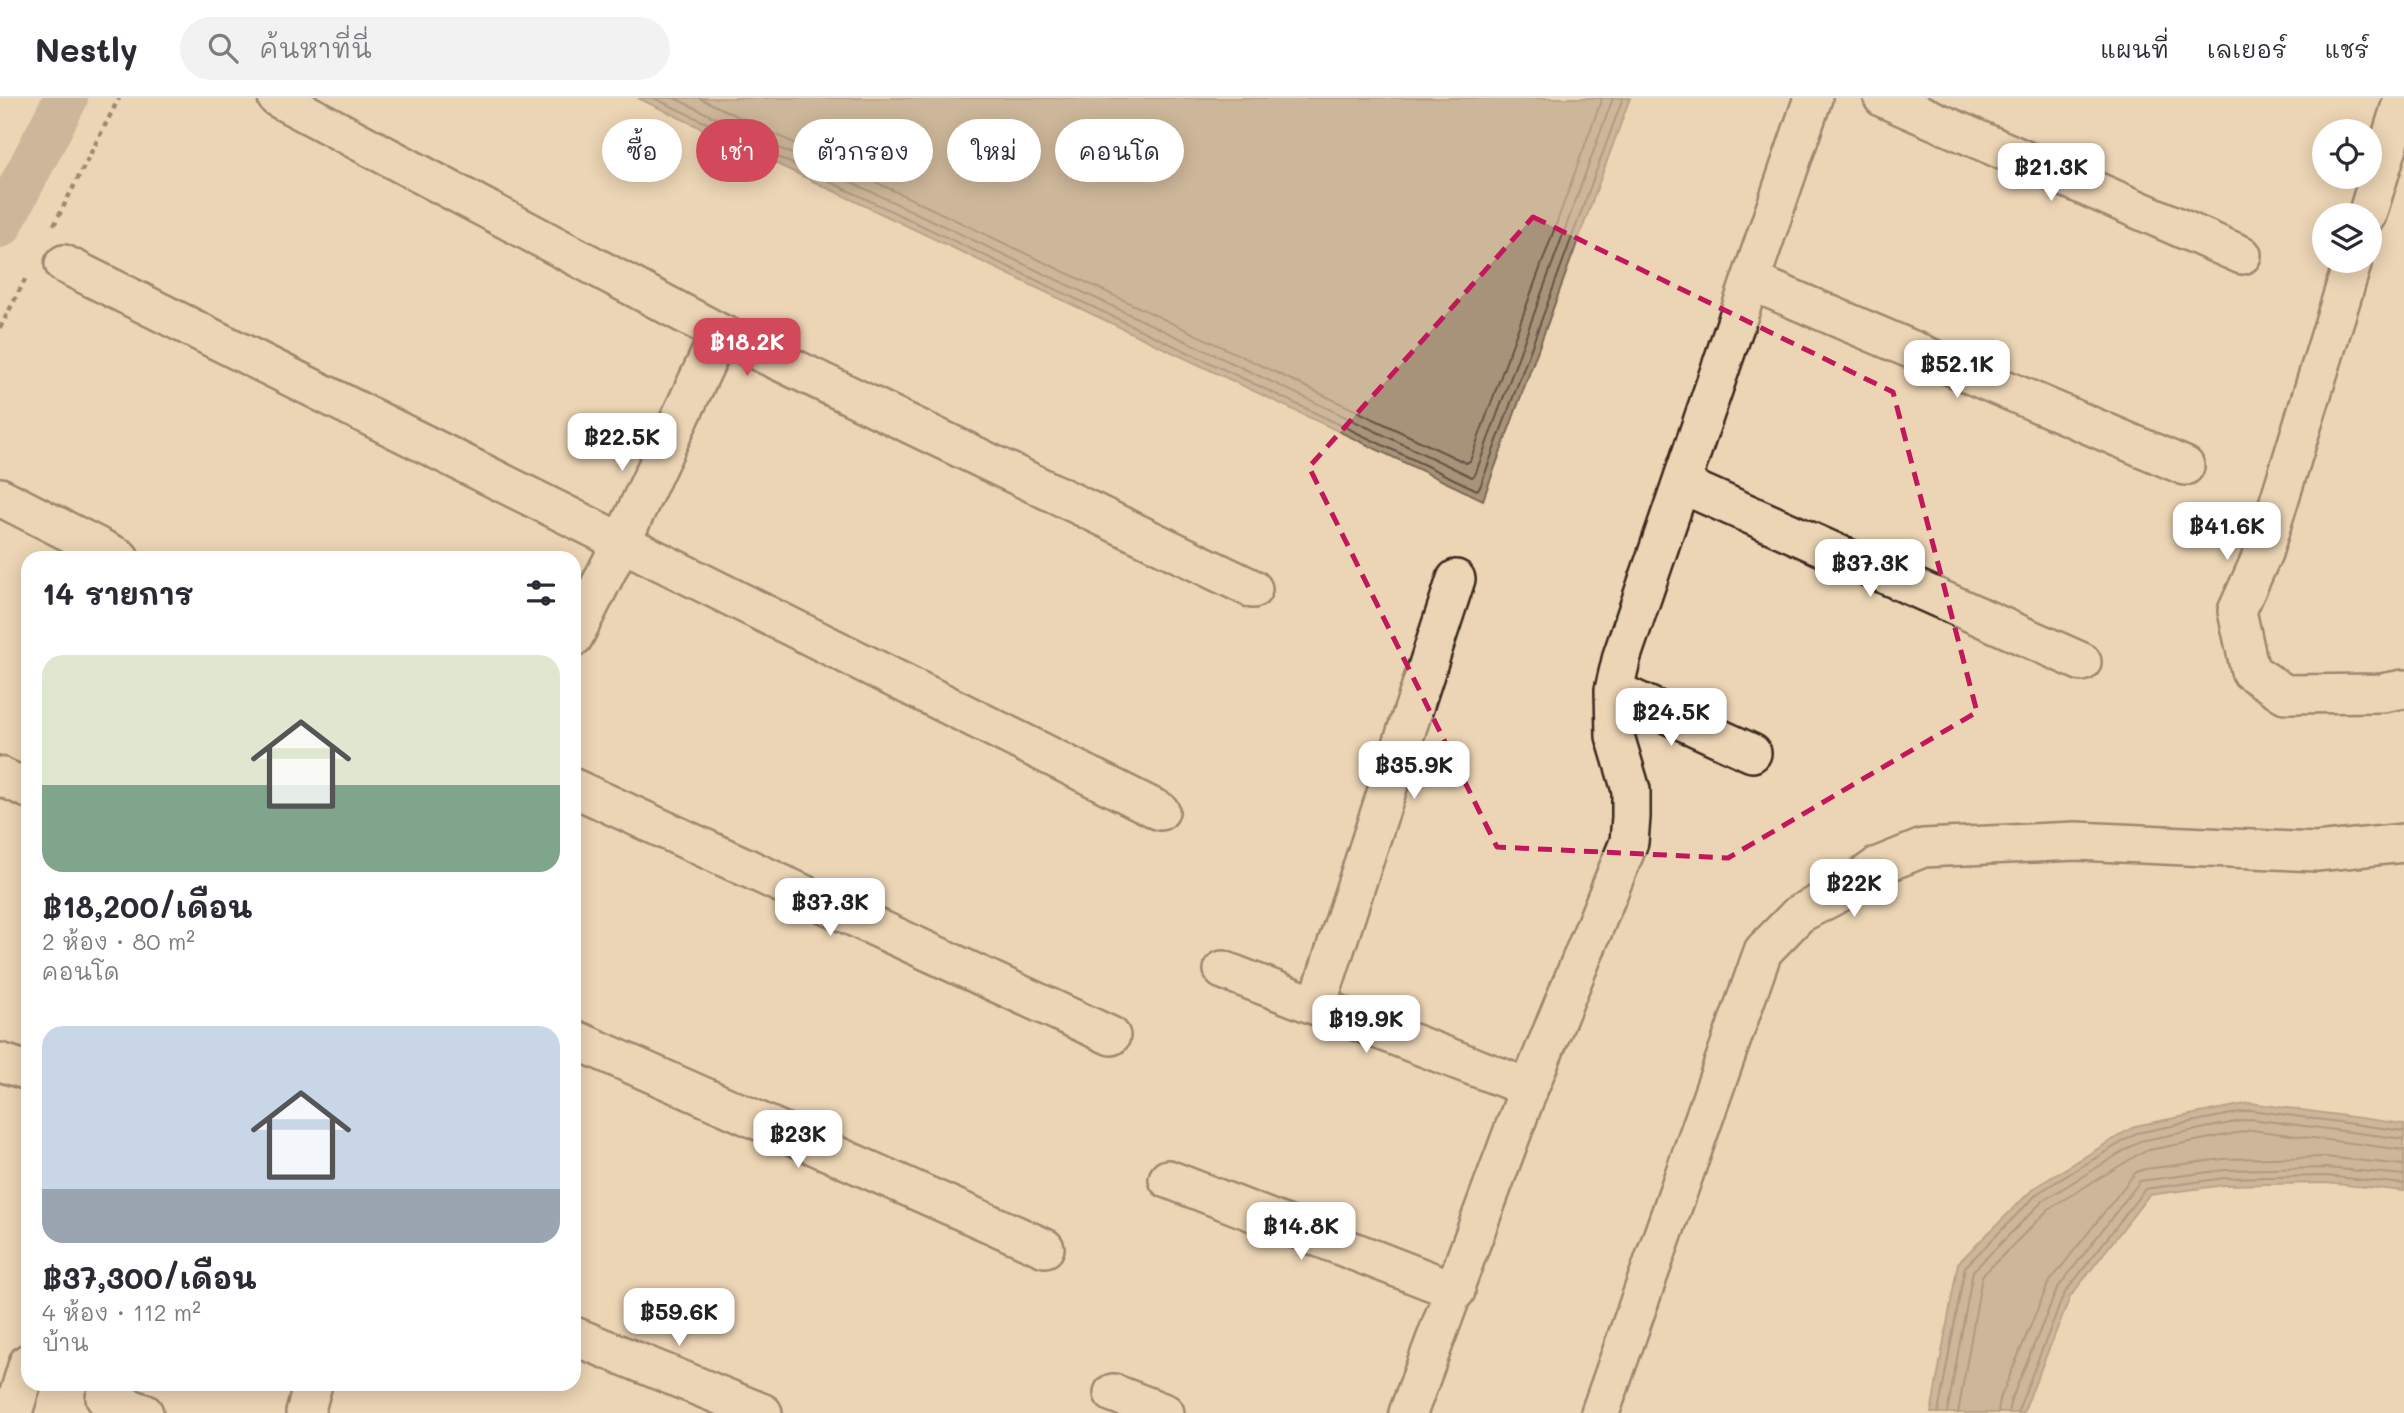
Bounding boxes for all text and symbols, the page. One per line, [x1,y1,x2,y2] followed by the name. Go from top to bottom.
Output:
[180,17,670,80] search box
[35,27,138,70] text: Nestly
[204,29,242,67] icon: search
[260,31,372,65] text: ค้นหาที่นี่
[2101,33,2169,64] text: แผนที่
[2207,33,2287,64] text: เลเยอร์
[2325,33,2369,64] text: แชร์
[602,119,682,182] chip: ซื้อ
[696,119,779,182] chip: เช่า
[793,119,933,182] chip: ตัวกรอง
[947,119,1041,182] chip: ใหม่
[1055,119,1184,182] chip: คอนโด
[2312,119,2382,273] map controls
[2312,119,2382,189] button: locate
[1994,144,2108,203] pin: ฿21.3K
[2014,151,2088,181] text: ฿21.3K
[2312,203,2382,273] button: layers
[690,318,804,378] pin: ฿18.2K
[709,326,785,356] text: ฿18.2K
[1900,341,2014,400] pin: ฿52.1K
[1920,348,1994,378] text: ฿52.1K
[565,414,679,473] pin: ฿22.5K
[584,421,660,451] text: ฿22.5K
[2170,503,2284,562] pin: ฿41.6K
[2189,510,2265,540] text: ฿41.6K
[1813,540,1927,599] pin: ฿37.3K
[1831,547,1909,577] text: ฿37.3K
[42,573,194,613] text: 14 รายการ
[522,574,560,612] icon: filters
[1614,688,1728,748] pin: ฿24.5K
[1632,696,1710,726] text: ฿24.5K
[238,701,364,827] icon: home
[1357,742,1471,801] pin: ฿35.9K
[1375,749,1453,779] text: ฿35.9K
[1813,860,1895,919] pin: ฿22K
[1826,867,1882,897] text: ฿22K
[773,878,887,938] pin: ฿37.3K
[42,886,252,926] text: ฿18,200/เดือน
[791,886,869,916] text: ฿37.3K
[42,926,195,956] text: 2 ห้อง · 80 m²
[42,956,120,986] text: คอนโด
[1309,996,1423,1055] pin: ฿19.9K
[1328,1003,1404,1033] text: ฿19.9K
[238,1072,364,1198] icon: home
[757,1110,839,1170] pin: ฿23K
[769,1118,827,1148] text: ฿23K
[1244,1202,1358,1262] pin: ฿14.8K
[1263,1210,1339,1240] text: ฿14.8K
[42,1257,256,1297] text: ฿37,300/เดือน
[622,1288,736,1348] pin: ฿59.6K
[640,1296,718,1326] text: ฿59.6K
[42,1297,201,1327] text: 4 ห้อง · 112 m²
[42,1327,89,1357] text: บ้าน

